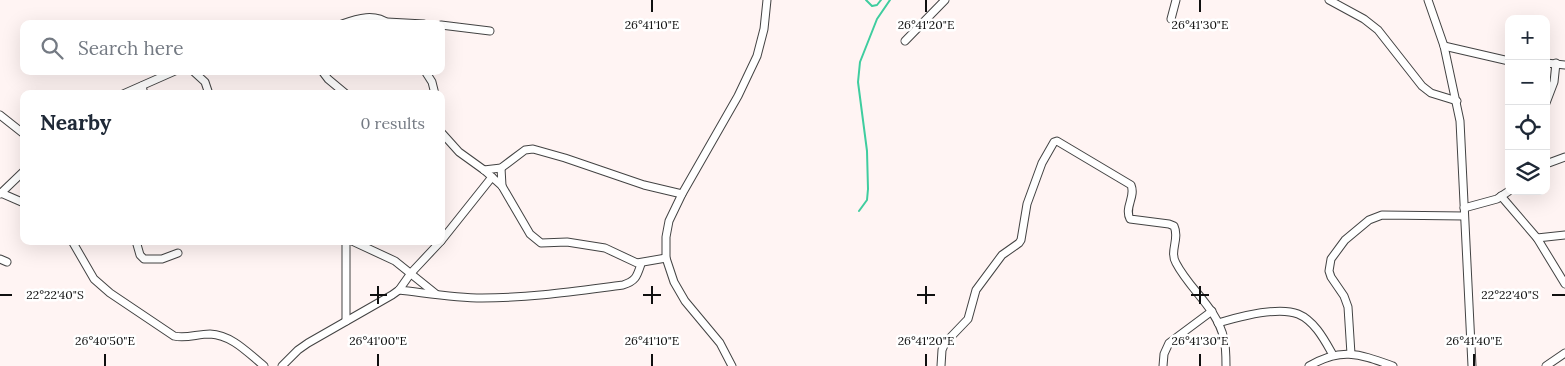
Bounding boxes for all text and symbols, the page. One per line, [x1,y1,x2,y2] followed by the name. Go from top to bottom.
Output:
[1505,15,1550,195] map controls
[1505,15,1550,60] button: +
[625,17,679,32] text: 26°41'10"E
[898,17,954,32] text: 26°41'20"E
[1172,17,1228,32] text: 26°41'30"E
[20,20,445,75] search box
[38,34,66,62] icon: search
[78,36,184,60] text: Search here
[1505,60,1550,105] button: −
[1505,105,1550,150] button: locate
[40,109,111,136] text: Nearby
[360,113,425,133] text: 0 results
[1505,150,1550,195] button: layers
[26,287,84,302] text: 22°22'40"S
[1481,287,1539,302] text: 22°22'40"S
[75,333,135,348] text: 26°40'50"E
[349,333,407,348] text: 26°41'00"E
[625,333,679,348] text: 26°41'10"E
[898,333,954,348] text: 26°41'20"E
[1172,333,1228,348] text: 26°41'30"E
[1446,333,1502,348] text: 26°41'40"E

